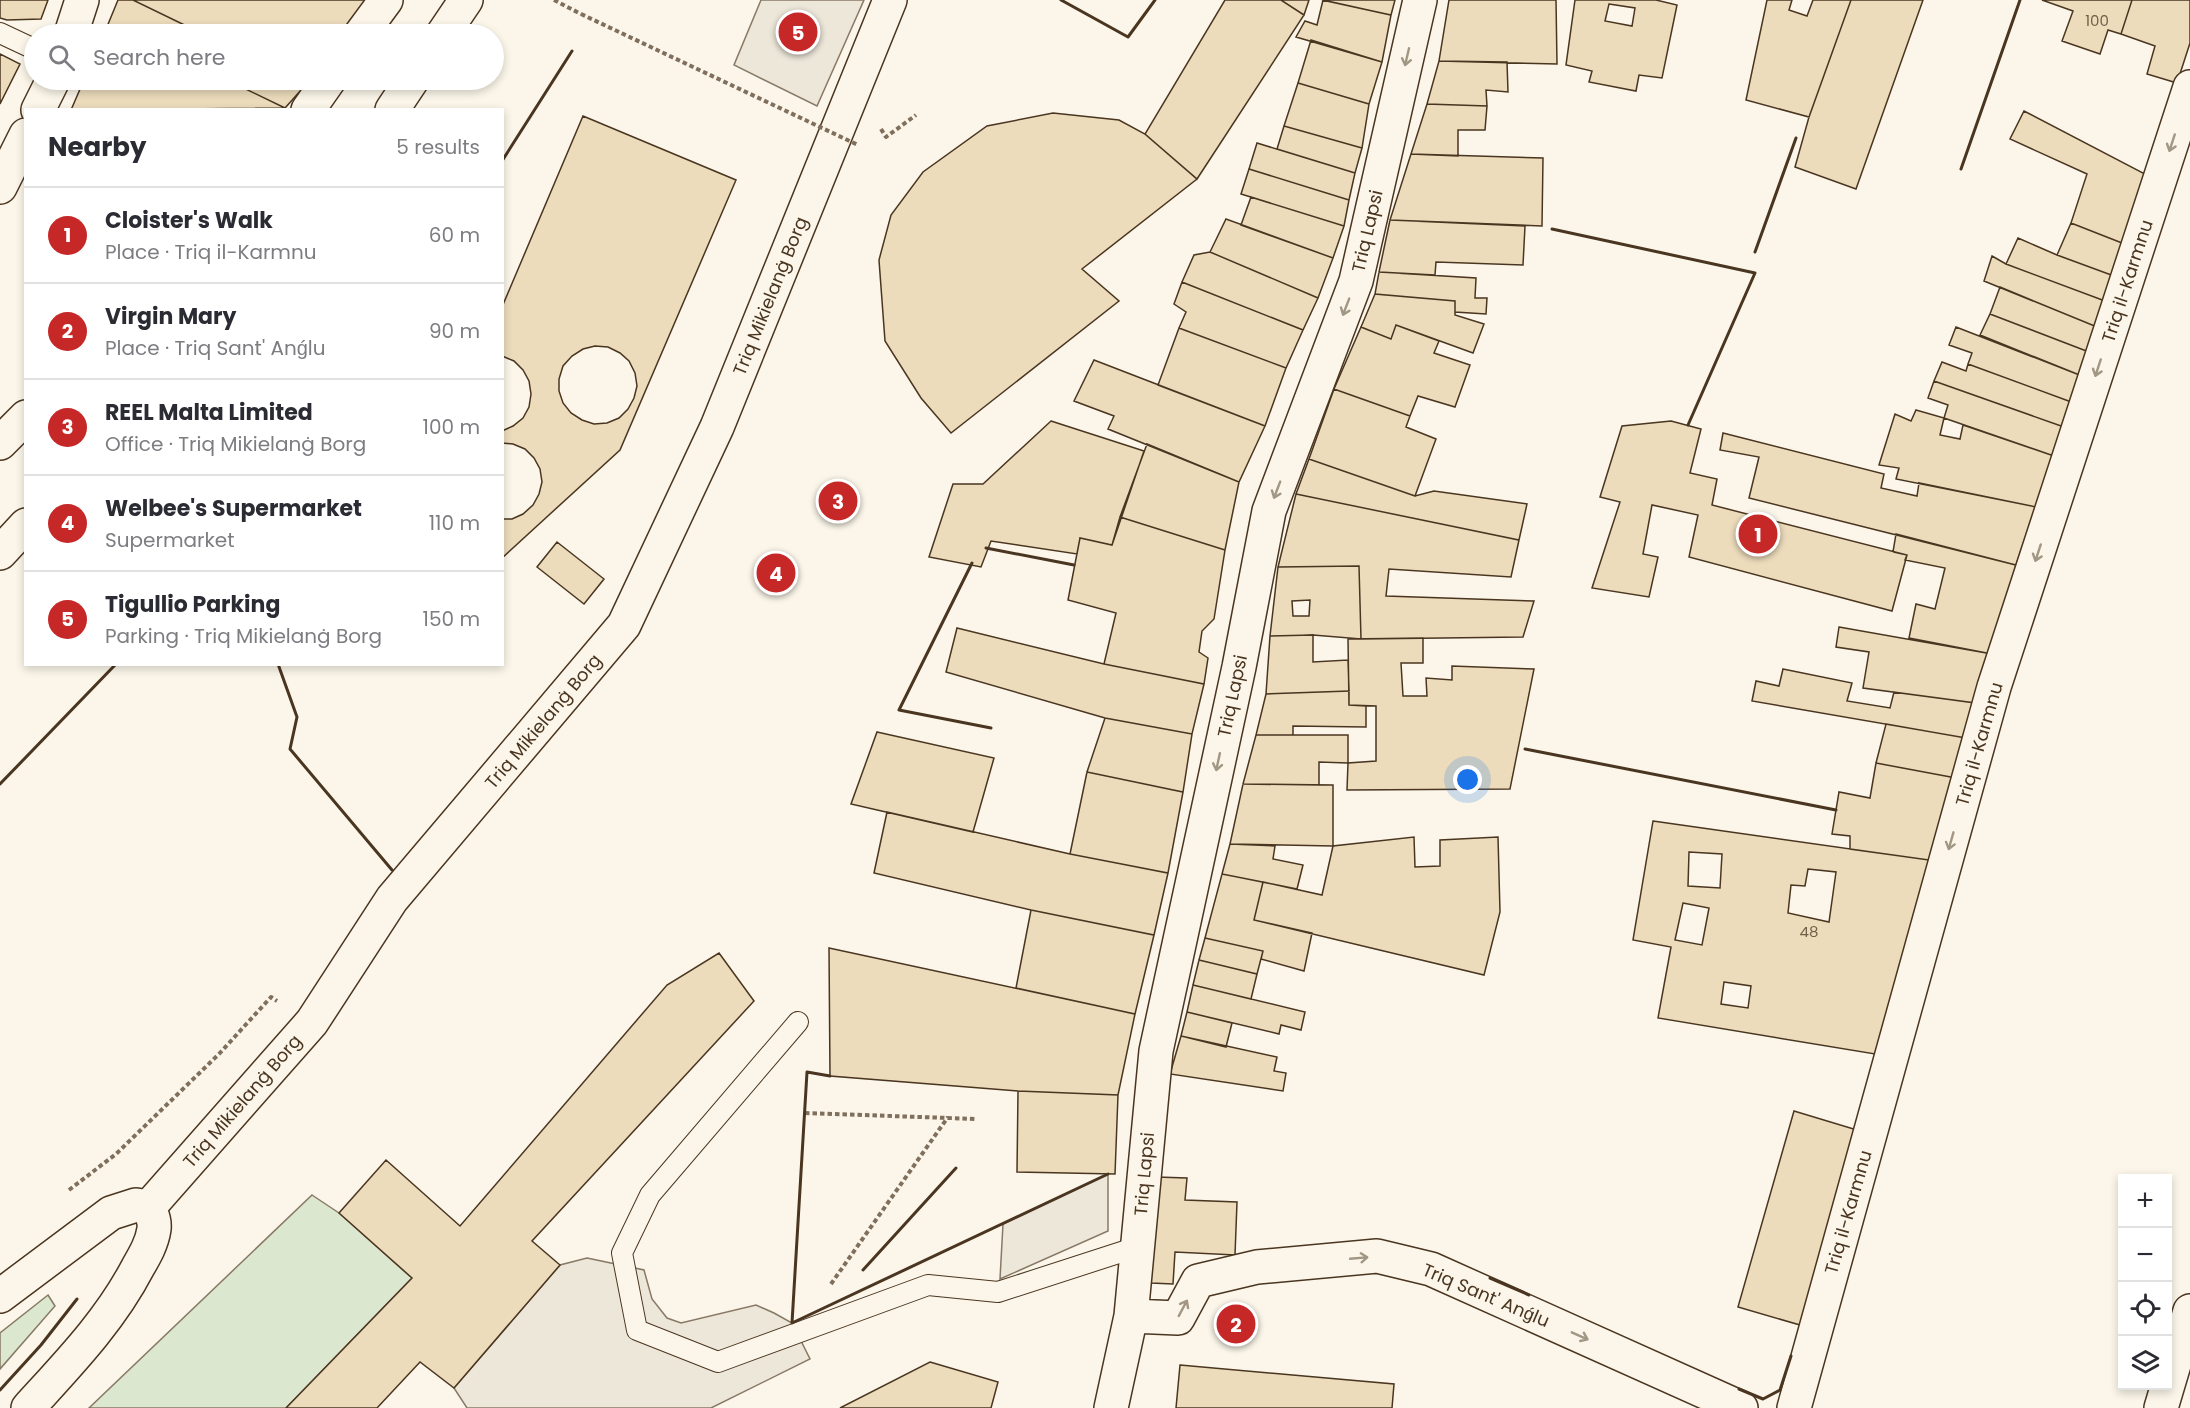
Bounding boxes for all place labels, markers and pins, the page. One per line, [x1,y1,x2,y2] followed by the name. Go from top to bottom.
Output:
[778,9,818,54] pin: 5
[818,478,858,524] pin: 3
[1738,512,1778,556] pin: 1
[756,550,796,596] pin: 4
[1216,1302,1256,1346] pin: 2

